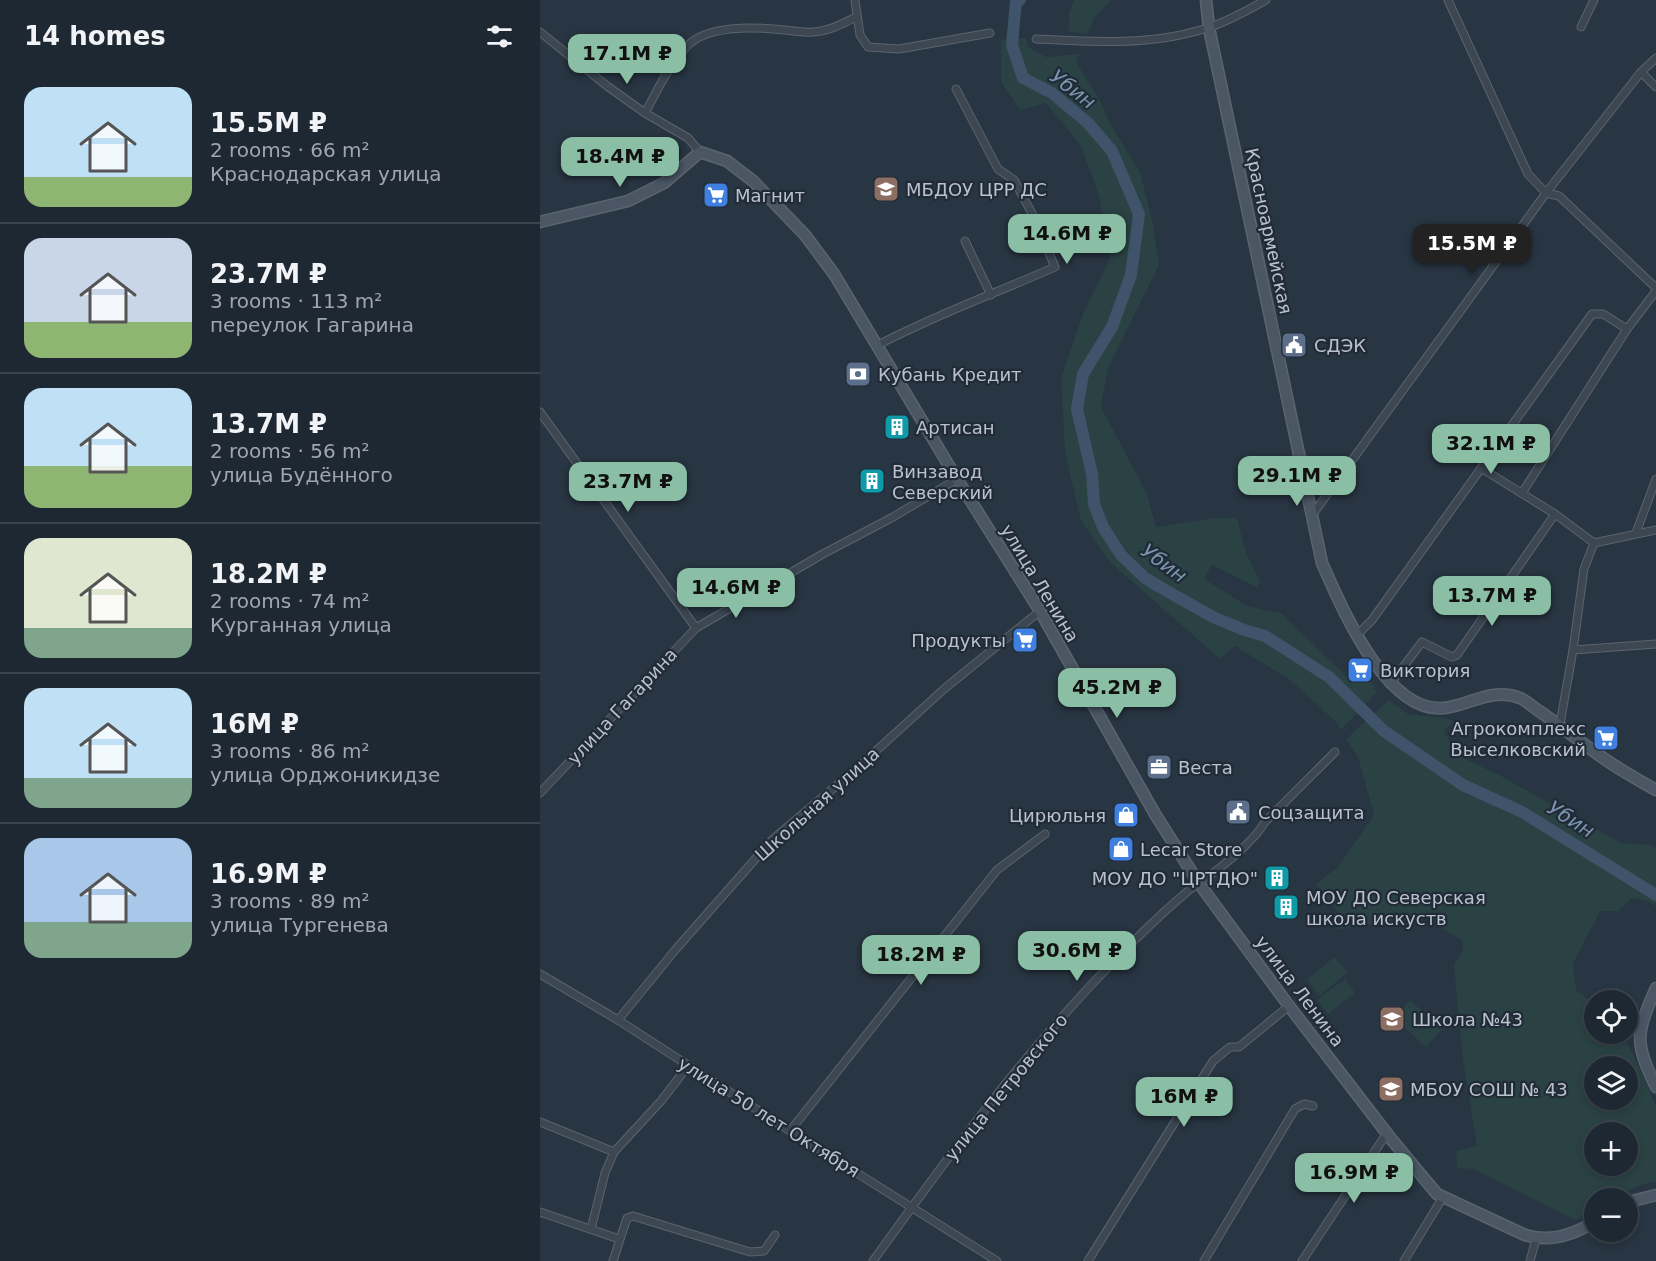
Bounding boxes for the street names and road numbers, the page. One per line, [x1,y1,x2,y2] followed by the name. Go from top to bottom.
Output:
[1241,146,1297,316] street label: Красноармейская
[997,520,1083,646] street label: улица Ленина
[563,644,681,768] street label: улица Гагарина
[751,743,883,865] street label: Школьная улица
[1251,931,1349,1051] street label: улица Ленина
[940,1009,1072,1165] street label: улица Петровского
[674,1052,864,1182] street label: улица 50 лет Октября

